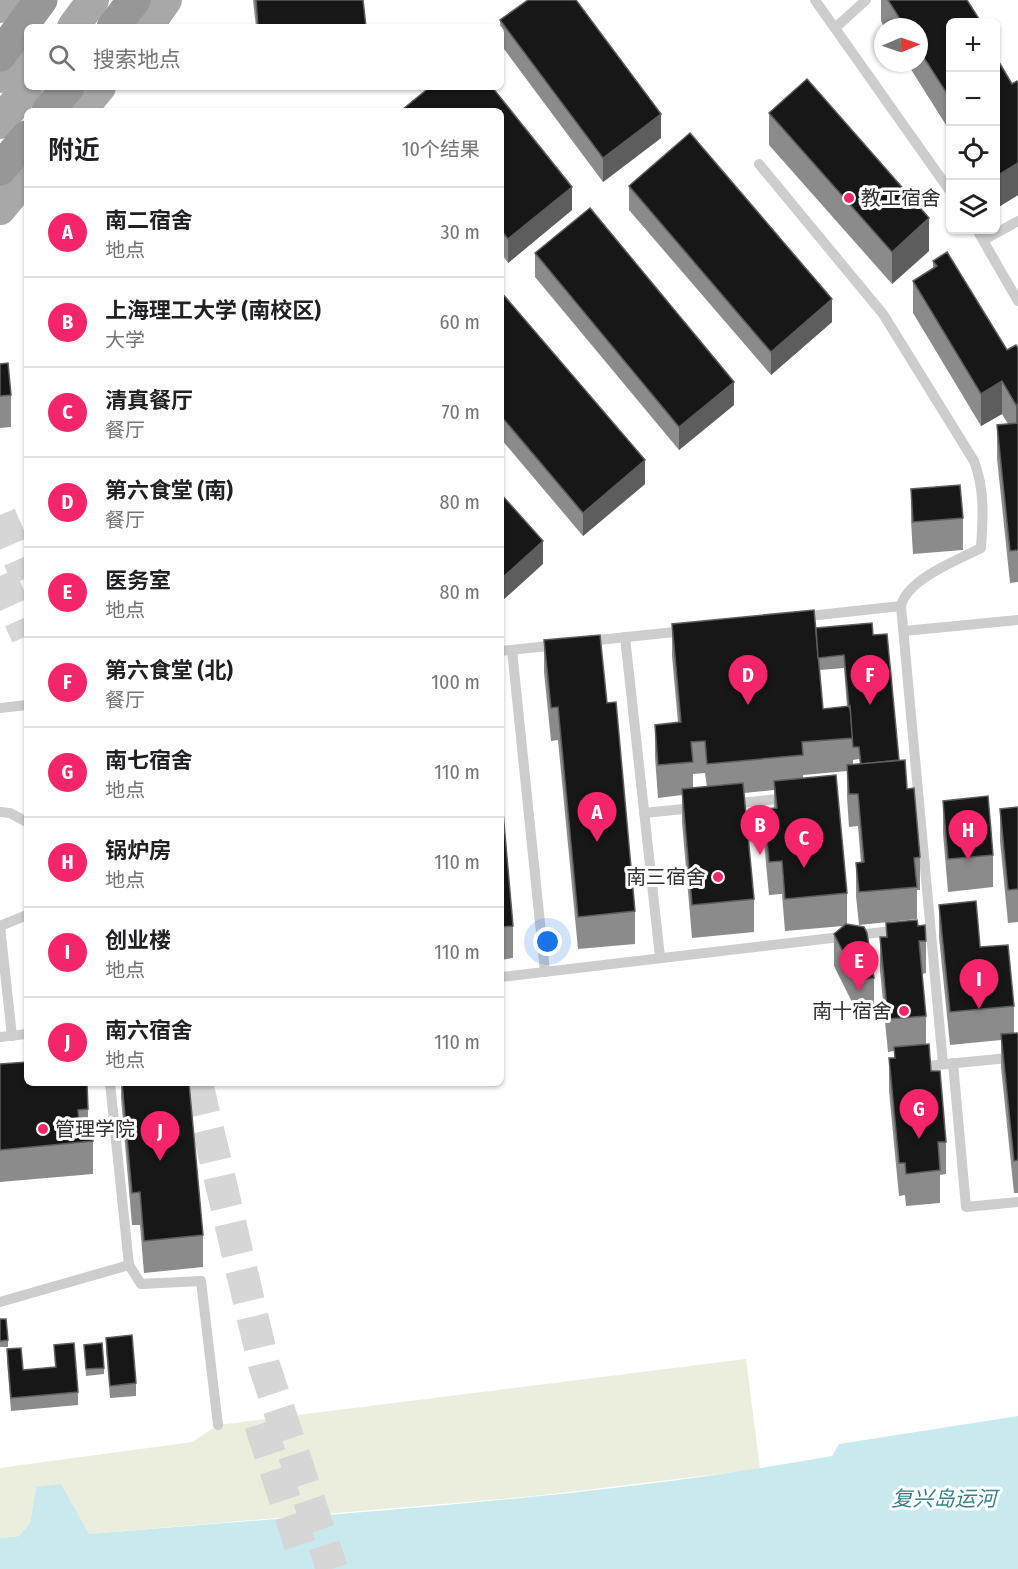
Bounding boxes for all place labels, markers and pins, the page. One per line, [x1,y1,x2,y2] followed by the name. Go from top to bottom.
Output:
[861,186,941,210] place label: 教工宿舍
[842,191,856,205] marker: 教工宿舍
[728,656,768,705] pin: D
[850,656,890,705] pin: F
[578,792,616,842] pin: A
[740,806,780,855] pin: B
[948,810,988,860] pin: H
[784,818,824,868] pin: C
[626,865,706,889] place label: 南三宿舍
[711,870,725,884] marker: 南三宿舍
[840,942,878,991] pin: E
[960,960,998,1009] pin: I
[812,999,892,1023] place label: 南十宿舍
[897,1004,911,1018] marker: 南十宿舍
[900,1090,938,1139] pin: G
[140,1112,180,1161] pin: J
[55,1117,135,1141] place label: 管理学院
[36,1122,50,1136] marker: 管理学院

